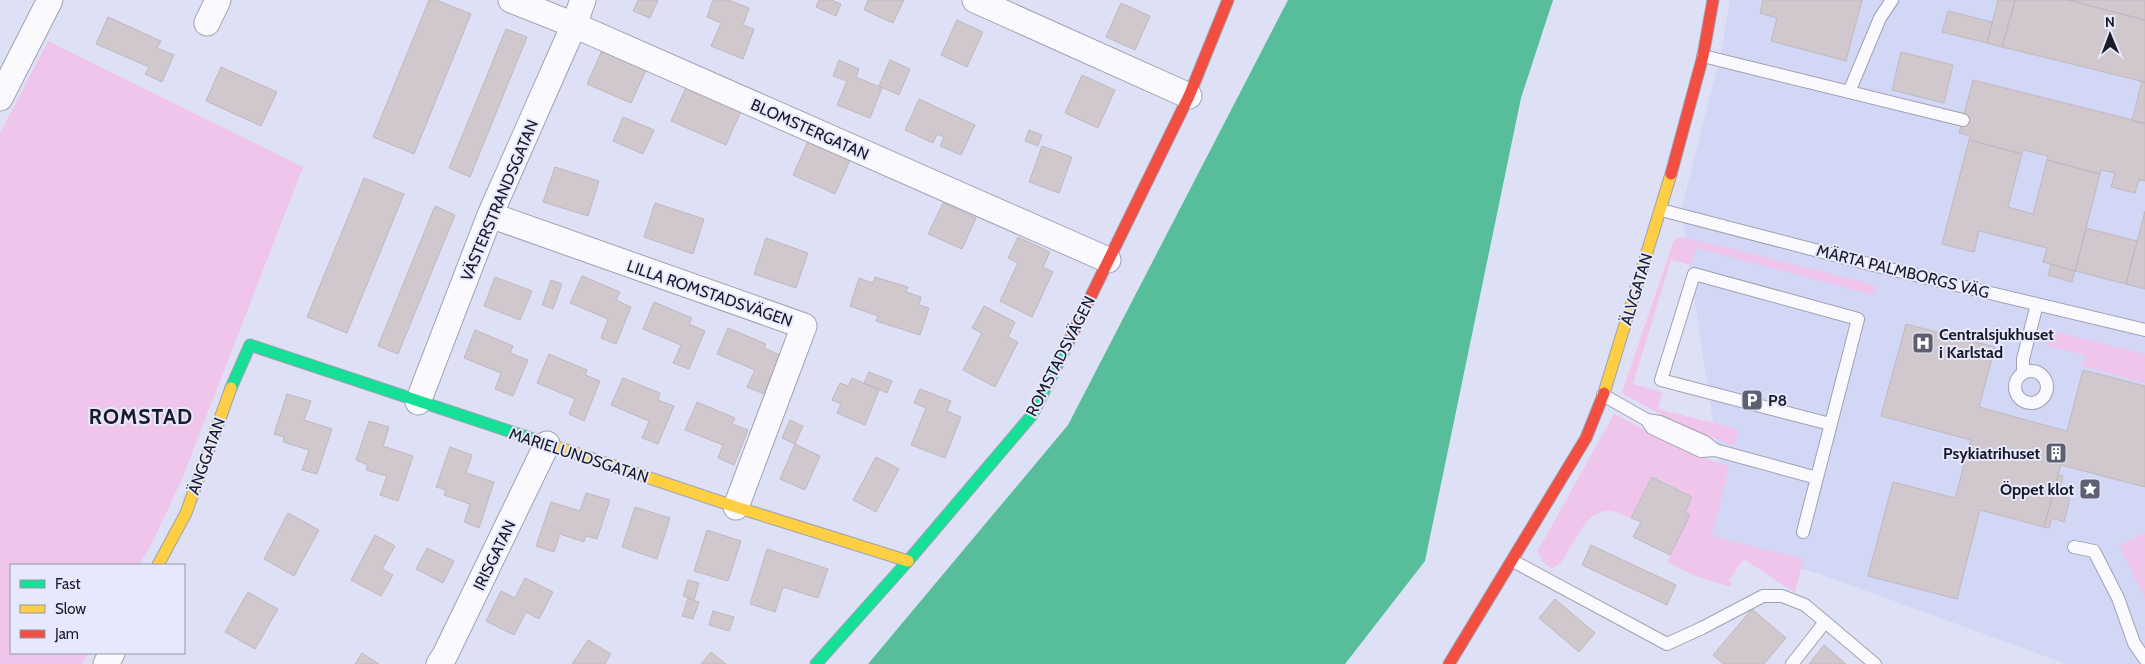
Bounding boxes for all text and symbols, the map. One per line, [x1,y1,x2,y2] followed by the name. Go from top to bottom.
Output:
[2085,10,2135,60] north arrow
[2105,13,2115,31] text: N
[748,95,872,164] street label: BLOMSTERGATAN
[457,117,542,284] street label: VÄSTERSTRANDSGATAN
[1815,241,1991,302] street label: MÄRTA PALMBORGS VÄG
[1617,251,1656,327] street label: ÄLVGATAN
[625,256,795,331] street label: LILLA ROMSTADSVÄGEN
[1022,293,1099,419] street label: ROMSTADSVÄGEN
[1939,325,2054,362] place label: Centralsjukhuset i Karlstad
[1911,331,1935,355] hospital icon: Centralsjukhuset i Karlstad
[1740,388,1764,412] parking icon: P8
[1768,391,1787,410] place label: P8
[89,404,193,429] district label: ROMSTAD
[184,415,229,497] street label: ÄNGGATAN
[507,424,651,487] street label: MARIELUNDSGATAN
[2044,441,2068,465] building icon: Psykiatrihuset
[1943,444,2040,463] place label: Psykiatrihuset
[2078,477,2102,501] place icon: Öppet klot
[2000,480,2074,499] place label: Öppet klot
[469,517,520,593] street label: IRISGATAN
[10,564,185,654] legend
[55,575,80,593] text: Fast
[55,600,86,618] text: Slow
[54,625,79,643] text: Jam

